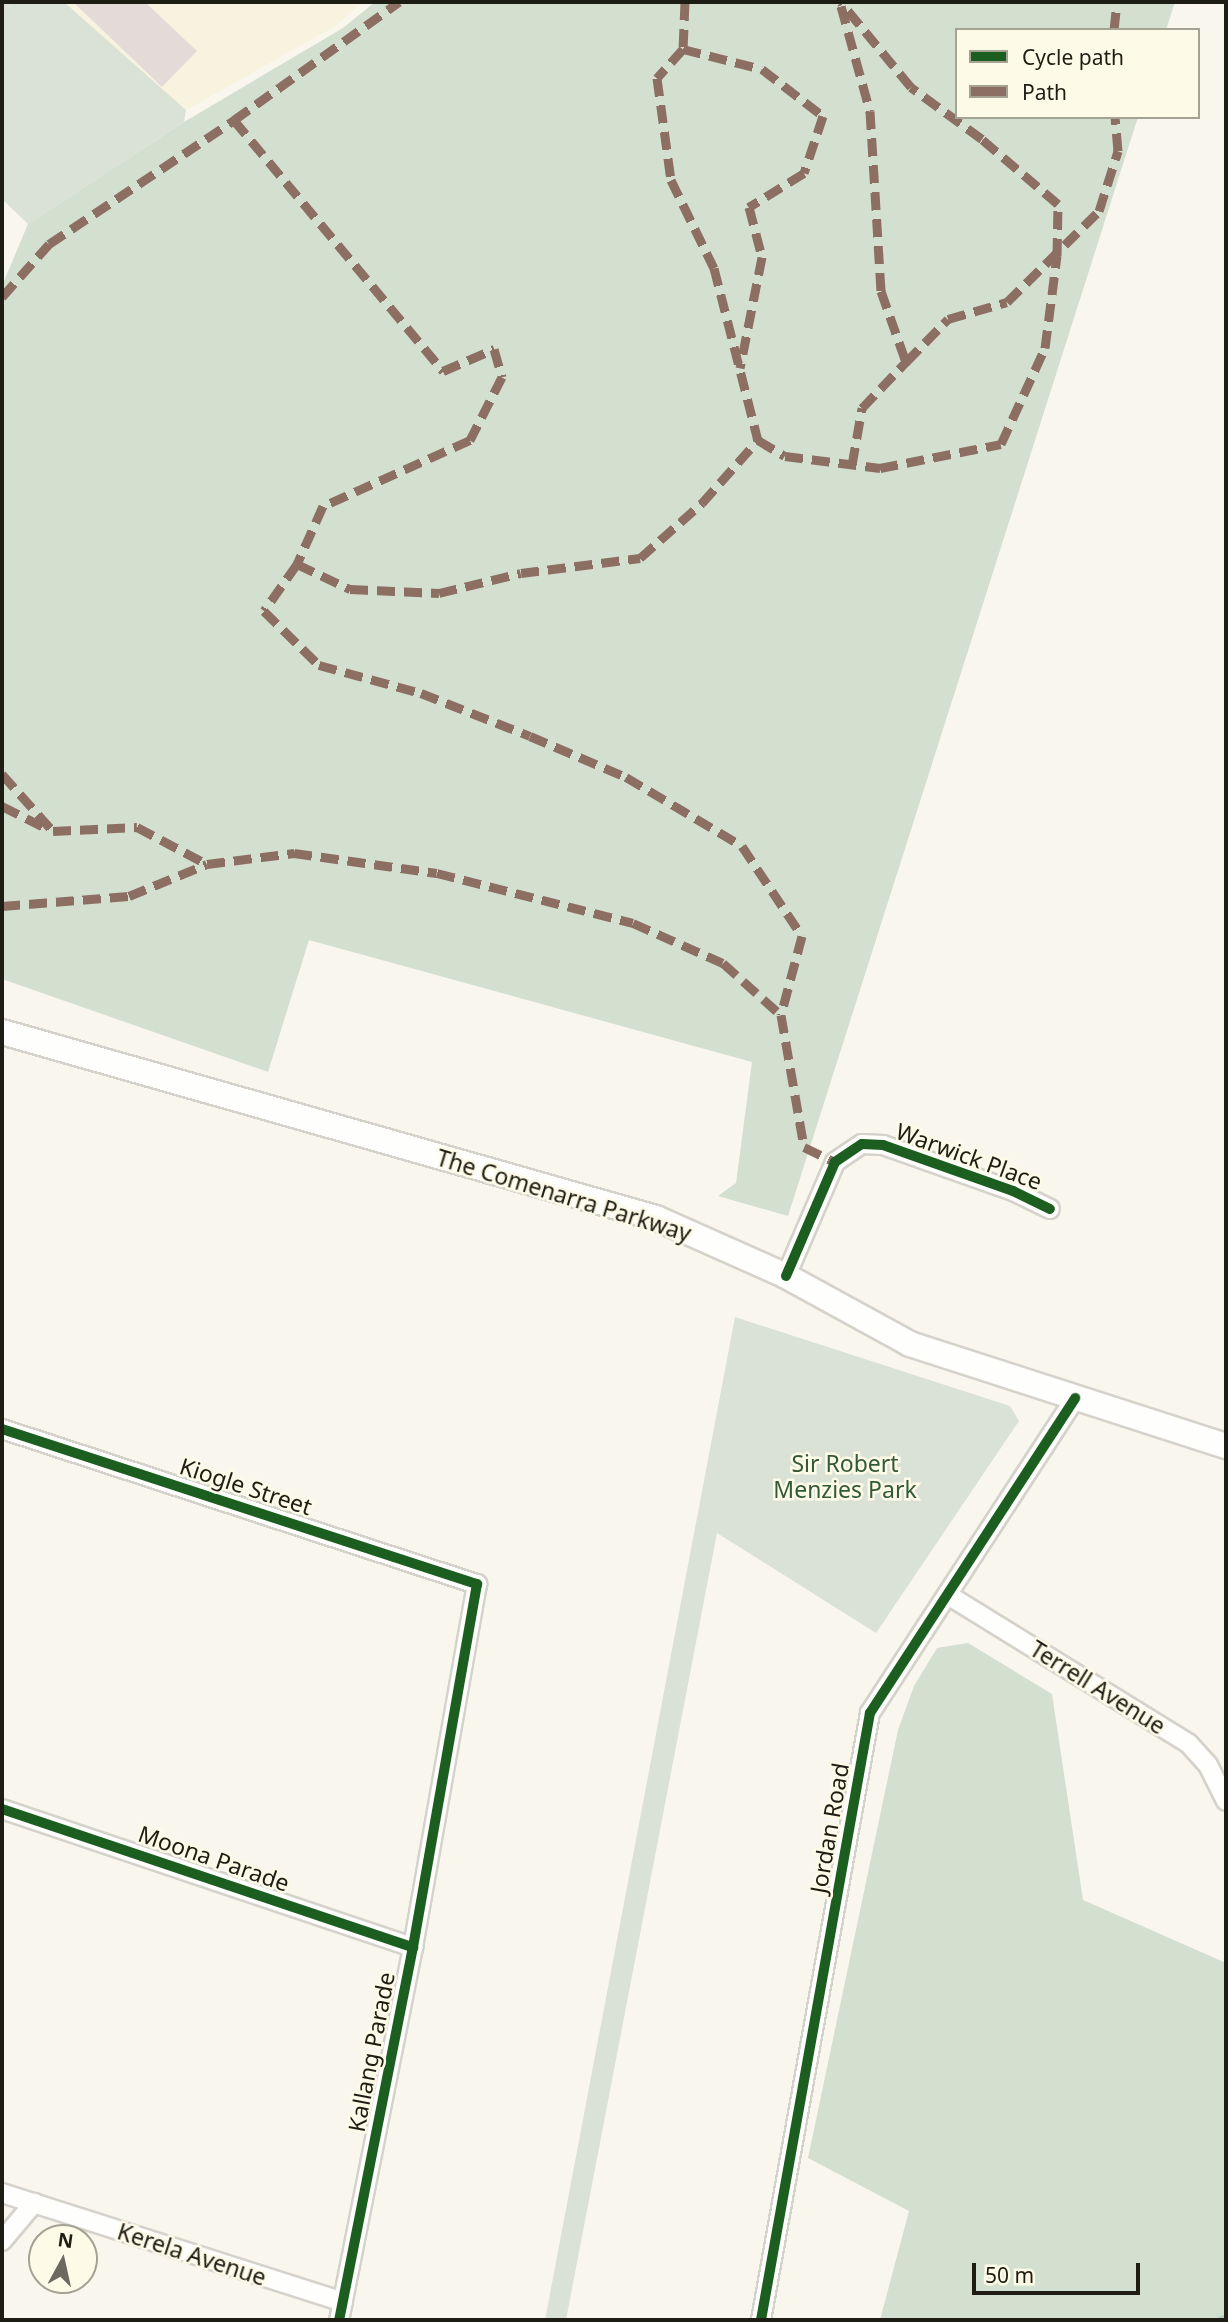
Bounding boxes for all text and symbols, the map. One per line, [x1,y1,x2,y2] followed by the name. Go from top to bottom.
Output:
[955,28,1200,119] legend
[1022,43,1124,71] text: Cycle path
[1022,78,1067,106] text: Path
[892,1117,1046,1195] street label: Warwick Place
[433,1143,695,1247] street label: The Comenarra Parkway
[773,1449,917,1503] park label: Sir Robert Menzies Park
[176,1452,316,1520] street label: Kiogle Street
[1025,1634,1171,1740] street label: Terrell Avenue
[804,1761,854,1895] street label: Jordan Road
[135,1819,293,1897] street label: Moona Parade
[342,1970,400,2134] street label: Kallang Parade
[114,2217,270,2291] street label: Kerela Avenue
[28,2224,98,2294] north arrow
[56,2226,75,2254] text: N
[976,2248,1144,2292] scale bar
[985,2261,1034,2289] text: 50 m

